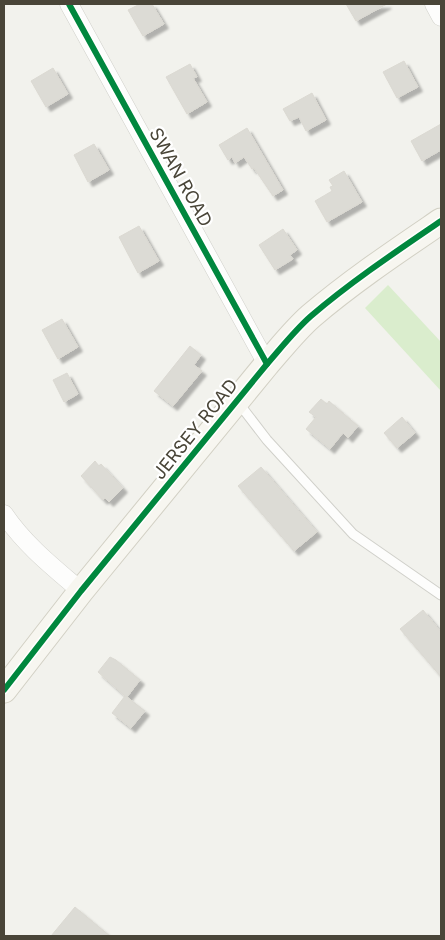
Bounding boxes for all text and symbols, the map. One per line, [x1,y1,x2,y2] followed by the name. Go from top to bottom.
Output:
[145,124,217,230] street label: SWAN ROAD
[148,375,242,483] street label: JERSEY ROAD

